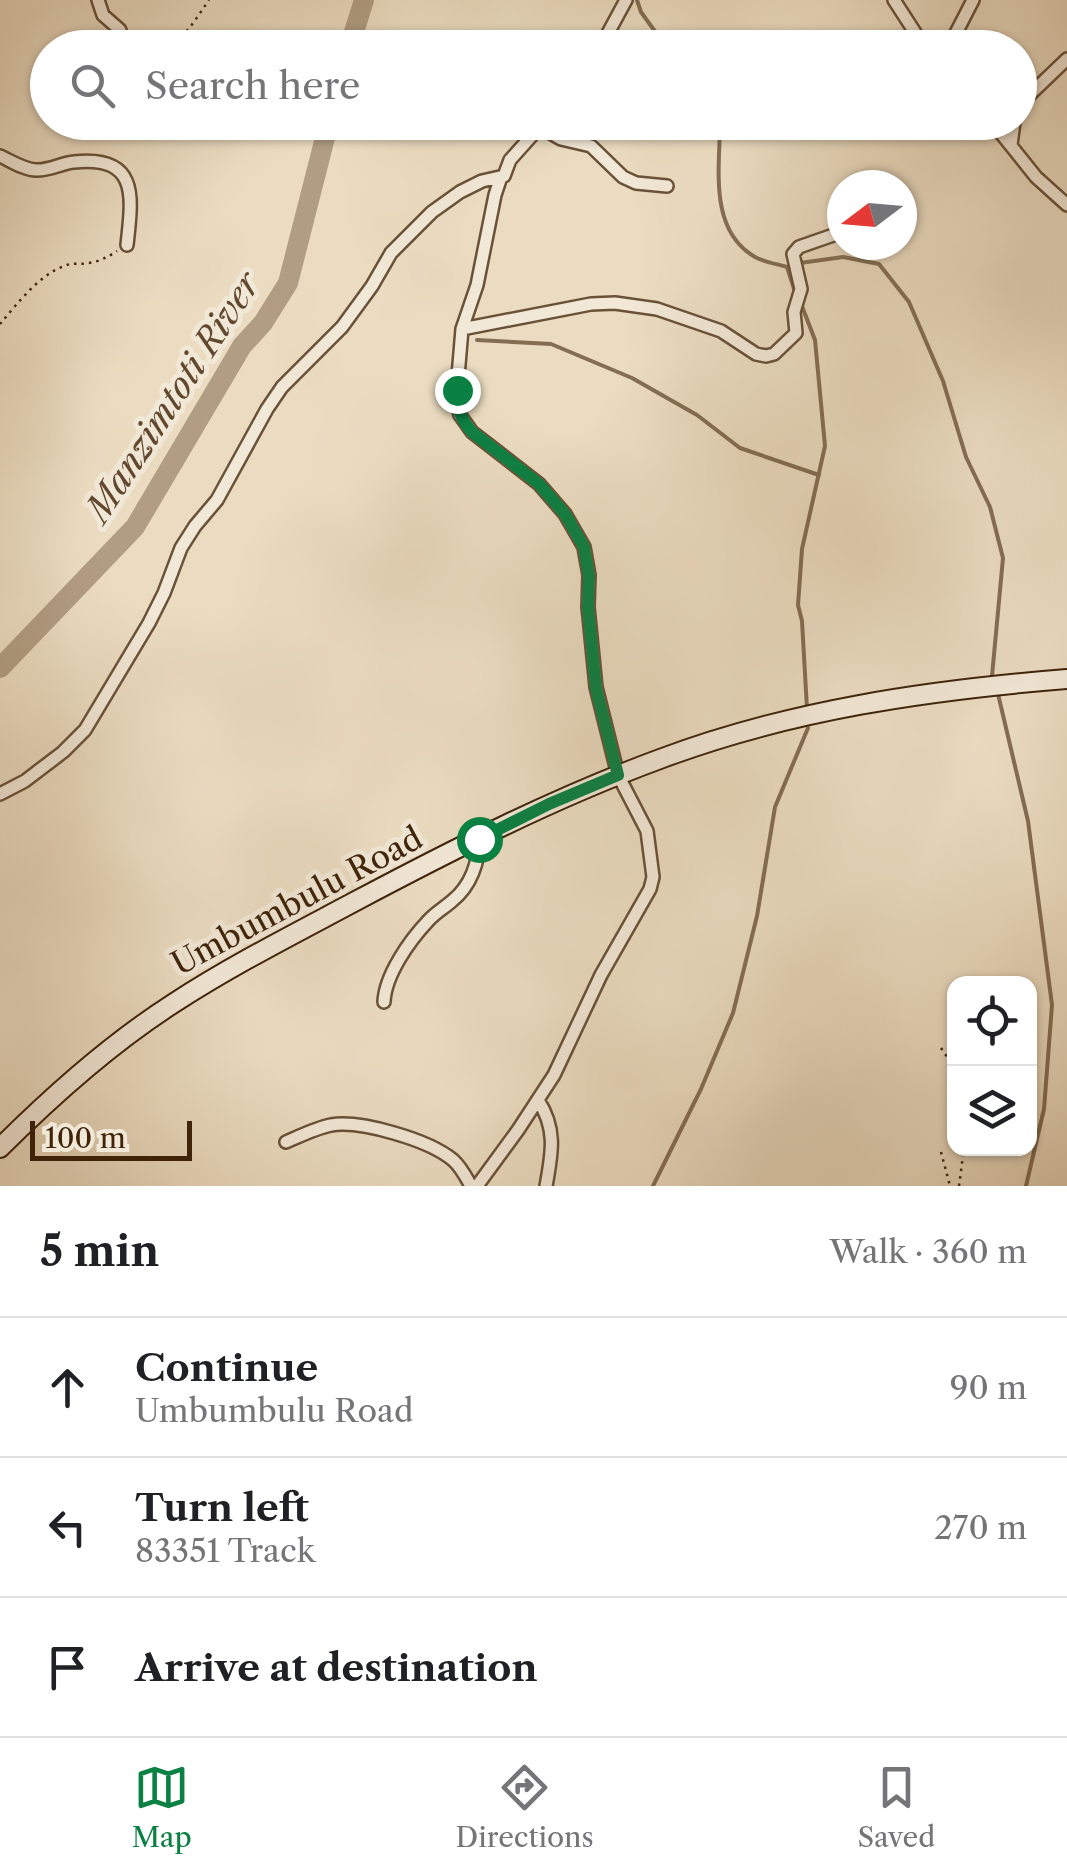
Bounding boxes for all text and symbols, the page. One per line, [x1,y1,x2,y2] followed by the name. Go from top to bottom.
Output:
[30,30,1037,140] search box
[65,58,120,113] icon: search
[145,62,360,109] text: Search here
[827,170,917,260] north arrow
[74,263,270,533] water label: Manzimtoti River
[435,368,481,414] route end
[457,817,503,863] route start
[165,818,429,983] street label: Umbumbulu Road
[947,976,1037,1156] map controls
[947,976,1037,1066] button: locate
[947,1066,1037,1156] button: layers
[30,1116,192,1160] scale bar
[45,1121,126,1155] text: 100 m
[40,1225,159,1277] text: 5 min
[830,1232,1027,1271] text: Walk · 360 m
[135,1344,318,1391] text: Continue
[40,1360,95,1415] icon: ahead
[950,1368,1027,1407] text: 90 m
[135,1391,413,1430] text: Umbumbulu Road
[135,1484,309,1531] text: Turn left
[40,1500,95,1555] icon: left
[934,1508,1027,1547] text: 270 m
[135,1531,315,1570] text: 83351 Track
[40,1640,95,1695] icon: arrive
[135,1644,538,1691] text: Arrive at destination
[132,1760,192,1854] tab: Map
[455,1760,594,1854] tab: Directions
[857,1760,935,1854] tab: Saved

